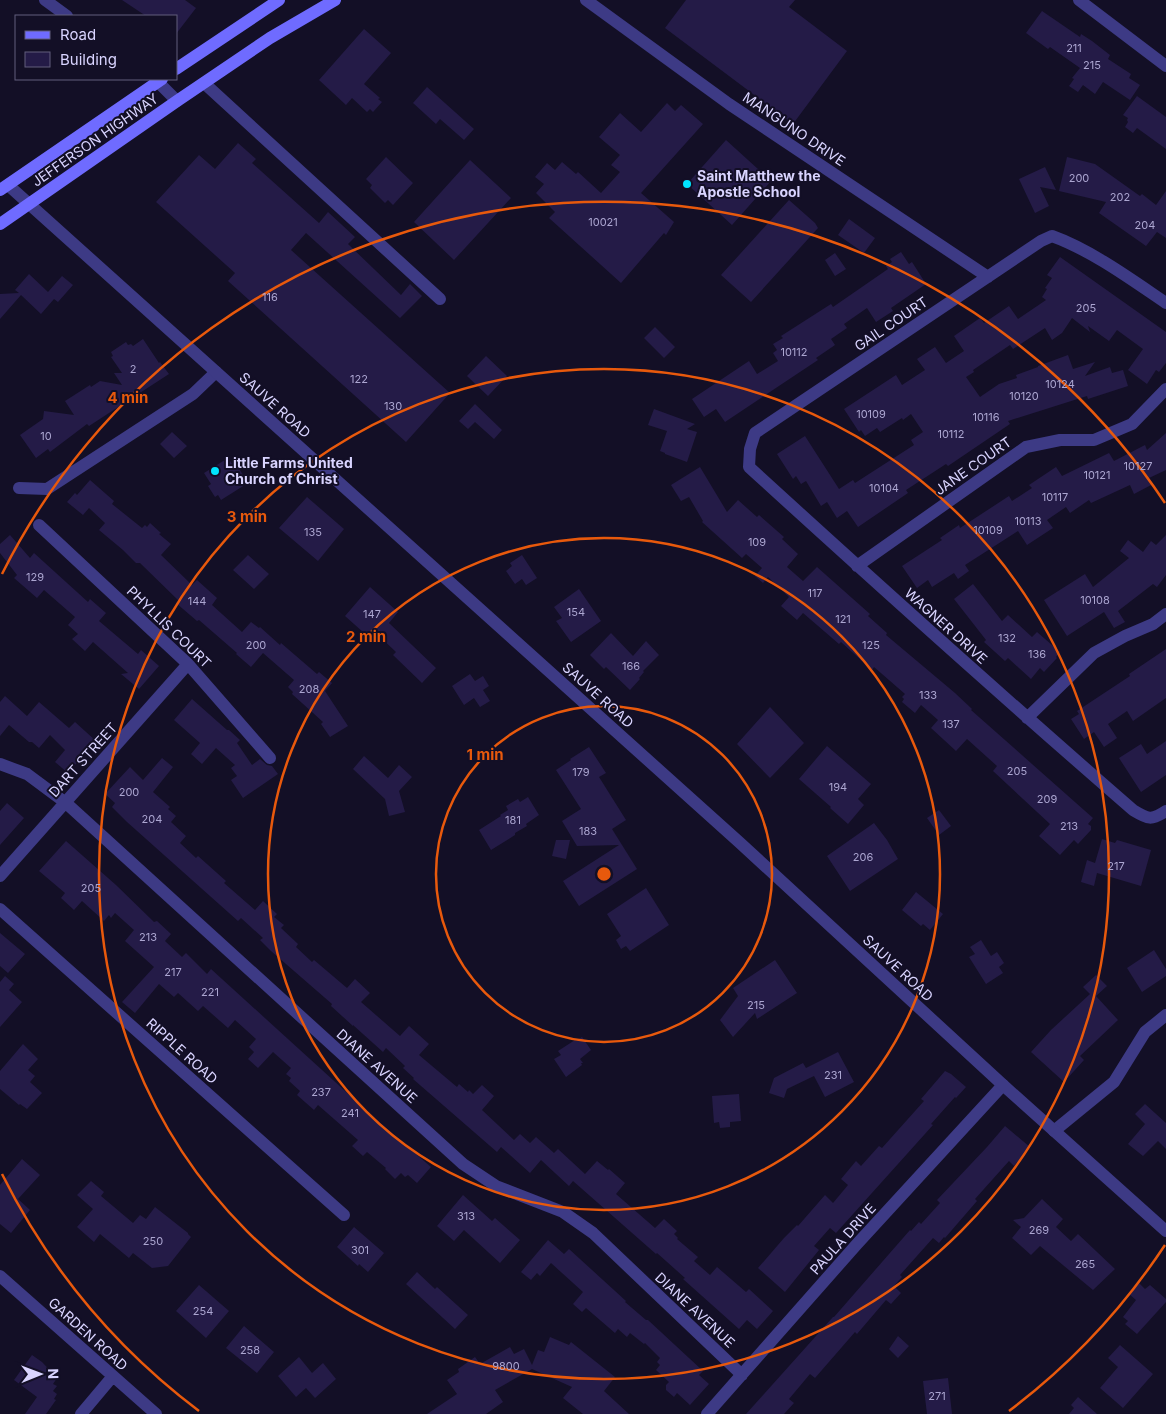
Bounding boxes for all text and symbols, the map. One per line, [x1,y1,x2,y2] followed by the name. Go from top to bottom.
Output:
[15,15,178,80] legend
[60,25,96,44] text: Road
[1066,41,1082,55] house number: 211
[60,50,117,69] text: Building
[1083,58,1101,72] house number: 215
[740,88,849,169] street label: MANGUNO DRIVE
[28,89,162,190] street label: JEFFERSON HIGHWAY
[697,167,821,200] place label: Saint Matthew the Apostle School
[1069,171,1089,185] house number: 200
[681,178,693,190] marker: Saint Matthew the Apostle School
[1110,190,1130,204] house number: 202
[588,215,618,229] house number: 10021
[1135,218,1155,232] house number: 204
[262,290,278,304] house number: 116
[851,293,931,354] street label: GAIL COURT
[1076,301,1096,315] house number: 205
[780,345,808,359] house number: 10112
[130,362,136,376] house number: 2
[236,368,314,441] street label: SAUVE ROAD
[350,372,368,386] house number: 122
[1045,377,1075,391] house number: 10124
[108,388,148,407] text: 4 min
[1009,389,1039,403] house number: 10120
[384,399,402,413] house number: 130
[856,407,886,421] house number: 10109
[972,410,1000,424] house number: 10116
[937,427,965,441] house number: 10112
[40,429,52,443] house number: 10
[931,433,1014,498] street label: JANE COURT
[225,454,353,487] place label: Little Farms United Church of Christ
[1124,459,1152,473] house number: 10127
[209,465,221,477] marker: Little Farms United Church of Christ
[1083,468,1111,482] house number: 10121
[869,481,899,495] house number: 10104
[1042,490,1068,504] house number: 10117
[227,507,267,526] text: 3 min
[1014,514,1042,528] house number: 10113
[973,523,1003,537] house number: 10109
[304,525,322,539] house number: 135
[748,535,766,549] house number: 109
[26,570,44,584] house number: 129
[124,582,215,671] street label: PHYLLIS COURT
[901,584,991,667] street label: WAGNER DRIVE
[807,586,823,600] house number: 117
[1080,593,1110,607] house number: 10108
[188,594,206,608] house number: 144
[567,605,585,619] house number: 154
[363,607,381,621] house number: 147
[835,612,851,626] house number: 121
[346,627,386,646] text: 2 min
[998,631,1016,645] house number: 132
[246,638,266,652] house number: 200
[862,638,880,652] house number: 125
[1028,647,1046,661] house number: 136
[559,658,637,731] street label: SAUVE ROAD
[622,659,640,673] house number: 166
[299,682,319,696] house number: 208
[919,688,937,702] house number: 133
[942,717,960,731] house number: 137
[45,719,120,800] street label: DART STREET
[466,745,504,764] text: 1 min
[1007,764,1027,778] house number: 205
[572,765,590,779] house number: 179
[829,780,847,794] house number: 194
[119,785,139,799] house number: 200
[1037,792,1057,806] house number: 209
[142,812,162,826] house number: 204
[505,813,521,827] house number: 181
[1060,819,1078,833] house number: 213
[579,824,597,838] house number: 183
[853,850,873,864] house number: 206
[1107,859,1125,873] house number: 217
[595,865,613,883] centre of rings
[81,881,101,895] house number: 205
[139,930,157,944] house number: 213
[860,931,937,1004] street label: SAUVE ROAD
[164,965,182,979] house number: 217
[201,985,219,999] house number: 221
[747,998,765,1012] house number: 215
[143,1014,221,1087] street label: RIPPLE ROAD
[334,1025,421,1106] street label: DIANE AVENUE
[824,1068,842,1082] house number: 231
[311,1085,331,1099] house number: 237
[341,1106,359,1120] house number: 241
[806,1199,879,1278] street label: PAULA DRIVE
[457,1209,475,1223] house number: 313
[1029,1223,1049,1237] house number: 269
[143,1234,163,1248] house number: 250
[351,1243,369,1257] house number: 301
[1075,1257,1095,1271] house number: 265
[652,1268,739,1351] street label: DIANE AVENUE
[45,1294,131,1374] street label: GARDEN ROAD
[193,1304,213,1318] house number: 254
[240,1343,260,1357] house number: 258
[15,1349,65,1399] north arrow
[492,1359,520,1373] house number: 9800
[928,1389,946,1403] house number: 271

